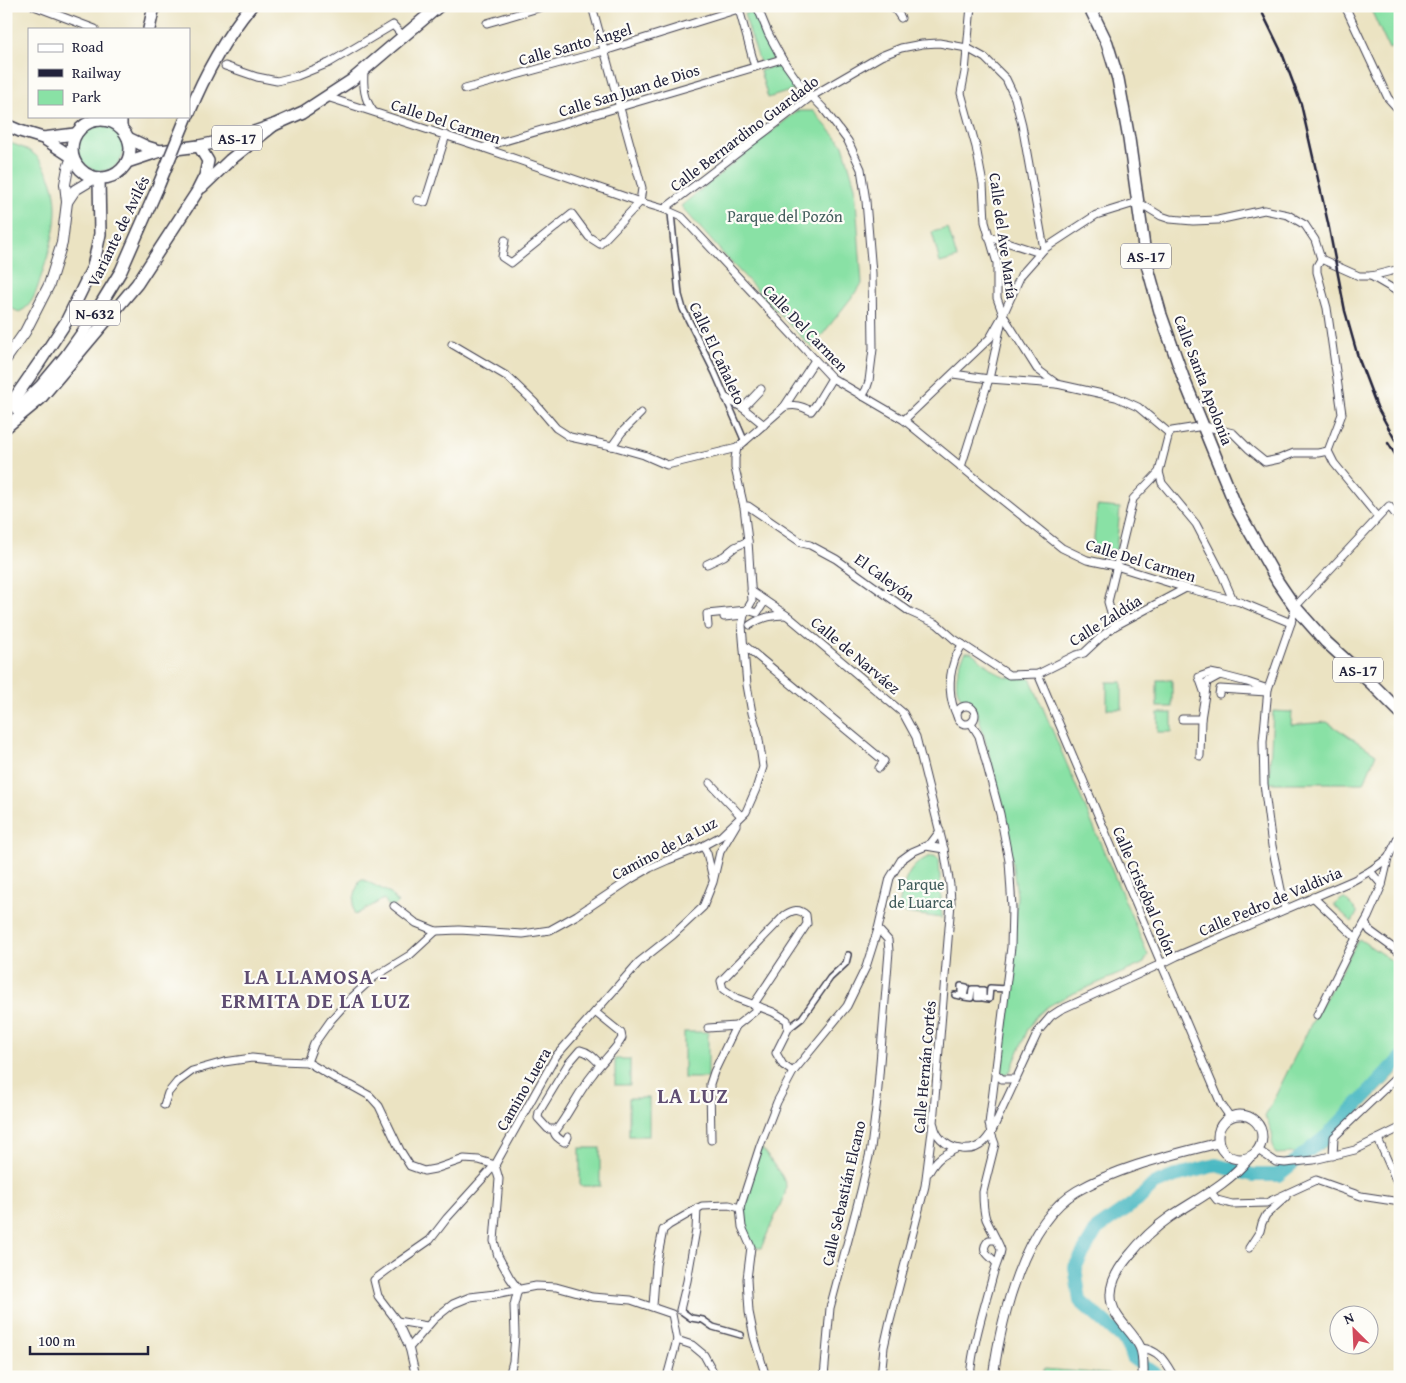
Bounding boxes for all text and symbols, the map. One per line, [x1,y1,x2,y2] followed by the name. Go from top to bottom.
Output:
[516,16,635,72] street label: Calle Santo Ángel
[28,28,190,118] legend
[72,36,103,57] text: Road
[556,57,702,123] street label: Calle San Juan de Dios
[72,62,122,83] text: Railway
[664,69,824,197] street label: Calle Bernardino Guardado
[72,86,101,107] text: Park
[388,92,504,150] street label: Calle Del Carmen
[212,126,262,150] road number: AS-17
[81,171,155,291] street label: Variante de Avilés
[983,171,1025,301] street label: Calle del Ave María
[727,204,843,228] park label: Parque del Pozón
[1121,244,1171,268] road number: AS-17
[758,279,854,377] street label: Calle Del Carmen
[684,298,752,408] street label: Calle El Cañaleto
[70,300,120,326] road number: N-632
[1168,311,1240,449] street label: Calle Santa Apolonia
[1083,532,1199,588] street label: Calle Del Carmen
[850,547,920,607] street label: El Caleyón
[1064,588,1146,652] street label: Calle Zaldúa
[806,610,906,700] street label: Calle de Narváez
[1333,658,1383,682] road number: AS-17
[607,810,721,886] street label: Camino de La Luz
[1107,823,1183,959] street label: Calle Cristóbal Colón
[1195,860,1346,942] street label: Calle Pedro de Valdivia
[889,872,954,914] park label: Parque de Luarca
[221,961,411,1016] district label: LA LLAMOSA - ERMITA DE LA LUZ
[906,1000,942,1134] street label: Calle Hernán Cortés
[489,1043,557,1135] street label: Camino Luera
[657,1080,729,1111] district label: LA LUZ
[815,1118,871,1268] street label: Calle Sebastián Elcano
[1328,1306,1378,1356] north arrow
[1340,1307,1358,1329] text: N
[30,1323,148,1355] scale bar
[38,1330,76,1351] text: 100 m

